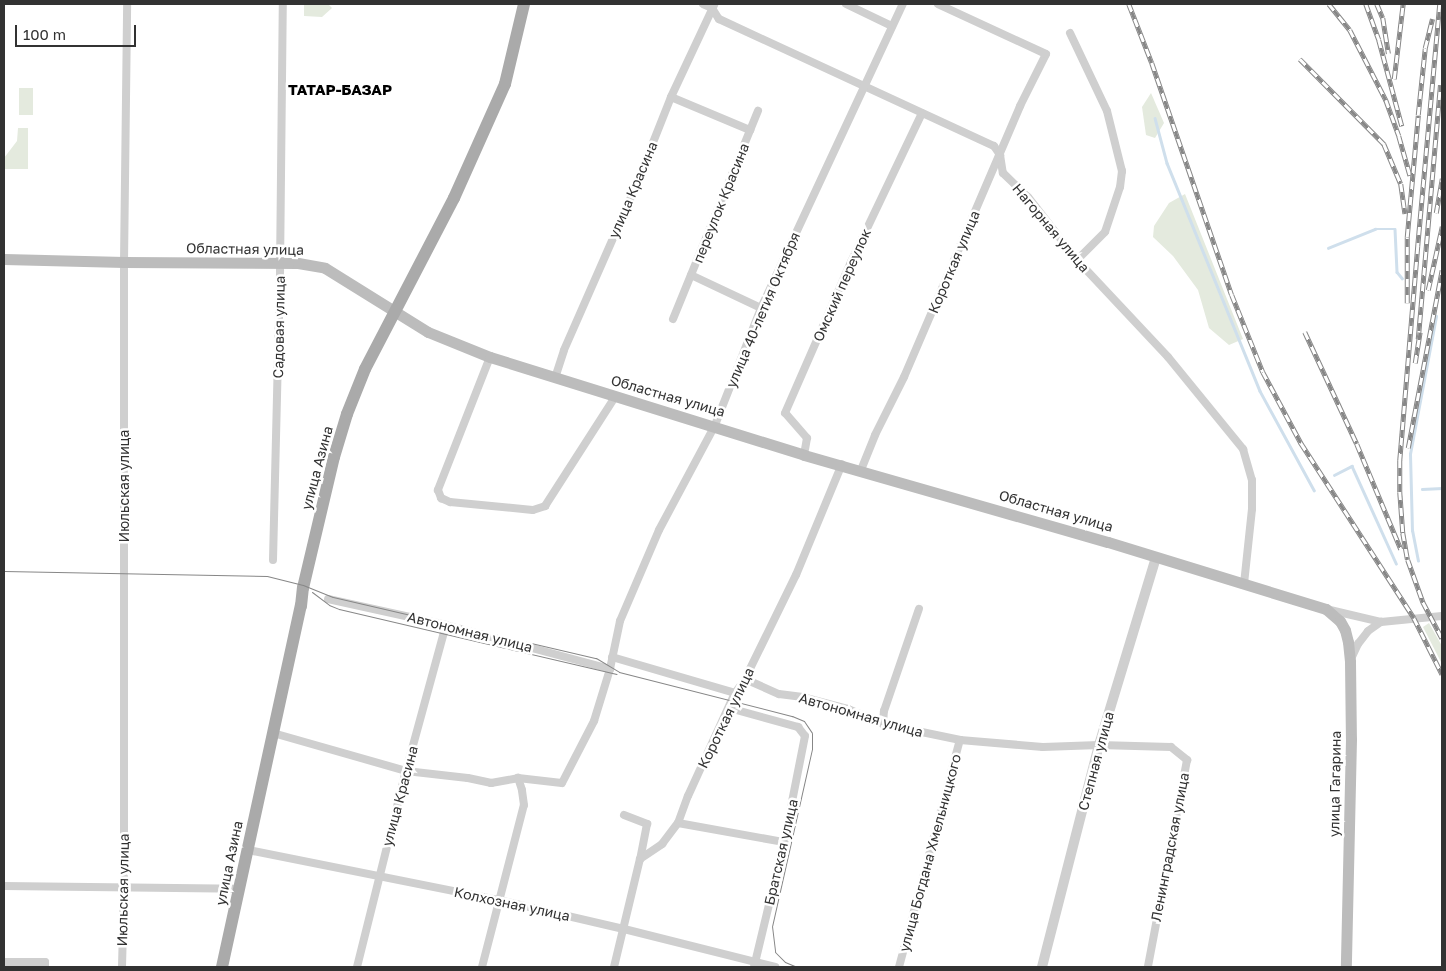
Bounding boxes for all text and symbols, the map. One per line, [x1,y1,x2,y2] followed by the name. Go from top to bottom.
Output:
[18,15,139,47] scale bar
[23,25,66,43] text: 100 m
[288,81,392,99] district label: ТАТАР-БАЗАР
[605,139,661,241] street label: улица Красина
[689,141,753,265] street label: переулок Красина
[1009,180,1093,276] street label: Нагорная улица
[925,208,983,316] street label: Короткая улица
[810,226,874,344] street label: Омский переулок
[723,230,803,390] street label: улица 40-летия Октября
[186,240,304,258] street label: Областная улица
[270,276,288,378] street label: Садовая улица
[609,372,727,420] street label: Областная улица
[298,424,336,512] street label: улица Азина
[116,430,132,542] street label: Июльская улица
[997,487,1115,535] street label: Областная улица
[406,608,534,656] street label: Автономная улица
[694,665,758,771] street label: Короткая улица
[797,689,925,741] street label: Автономная улица
[1075,710,1117,812] street label: Степная улица
[1326,731,1344,837] street label: улица Гагарина
[378,744,422,848] street label: улица Красина
[895,752,965,954] street label: улица Богдана Хмельницкого
[1147,771,1193,923] street label: Ленинградская улица
[761,797,801,907] street label: Братская улица
[212,819,246,907] street label: улица Азина
[114,833,132,947] street label: Июльская улица
[452,884,572,924] street label: Колхозная улица

